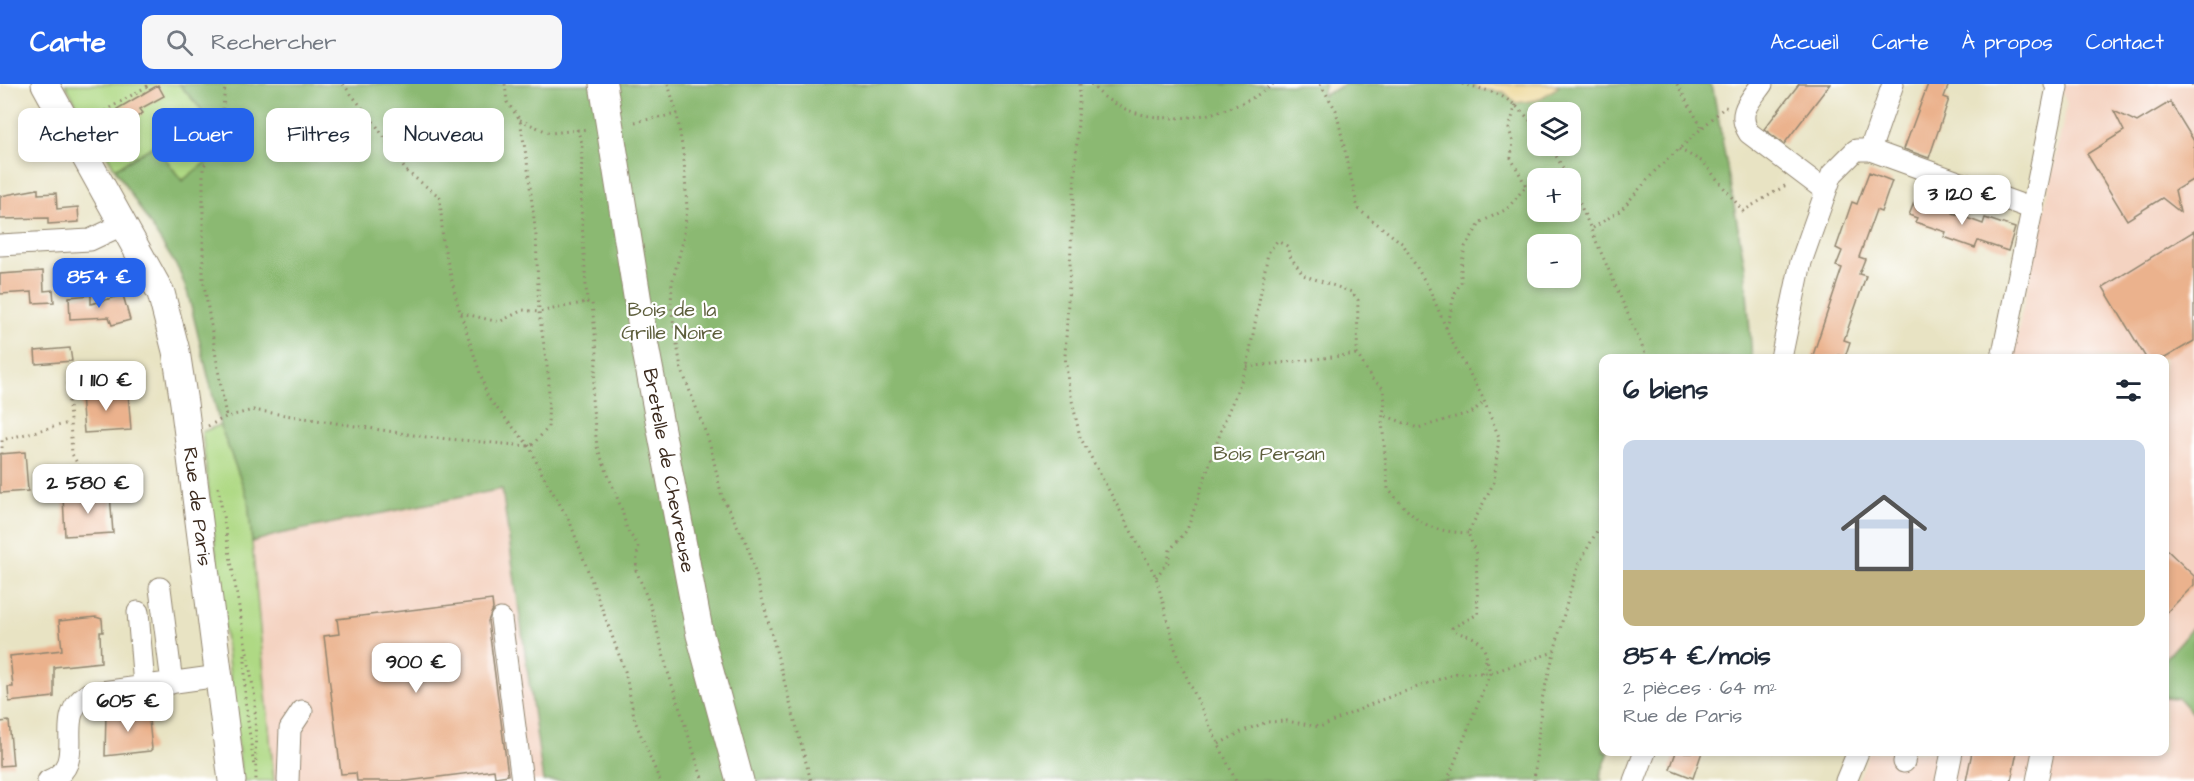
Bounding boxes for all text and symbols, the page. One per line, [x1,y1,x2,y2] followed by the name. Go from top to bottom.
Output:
[142,15,562,69] search box
[30,23,106,62] text: Carte
[163,26,196,59] icon: search
[211,27,336,58] text: Rechercher
[1770,28,1839,57] text: Accueil
[1872,28,1929,57] text: Carte
[1962,28,2053,57] text: À propos
[2086,28,2164,57] text: Contact
[1527,102,1581,288] map controls
[1527,102,1581,156] button: layers
[18,108,140,162] chip: Acheter
[152,108,254,162] chip: Louer
[266,108,371,162] chip: Filtres
[383,108,504,162] chip: Nouveau
[1527,168,1581,222] button: +
[1907,175,2017,226] pin: 3 120 €
[1928,180,1996,208] text: 3 120 €
[1527,234,1581,288] button: −
[57,258,141,309] pin: 854 €
[67,263,131,291] text: 854 €
[621,296,723,347] park label: Bois de la Grille Noire
[51,361,161,412] pin: 1 110 €
[80,366,132,394] text: 1 110 €
[636,366,702,575] street label: Bretelle de Chevreuse
[1623,372,1708,408] text: 6 biens
[2112,374,2145,407] icon: filters
[1213,440,1325,468] park label: Bois Persan
[176,446,219,568] street label: Rue de Paris
[33,464,143,515] pin: 2 580 €
[46,469,130,497] text: 2 580 €
[1830,479,1938,587] icon: home
[1623,638,1771,674] text: 854 €/mois
[374,643,458,694] pin: 900 €
[386,648,446,676] text: 900 €
[1623,674,1777,702] text: 2 pièces · 64 m²
[86,682,170,733] pin: 605 €
[96,687,160,715] text: 605 €
[1623,702,1742,730] text: Rue de Paris

